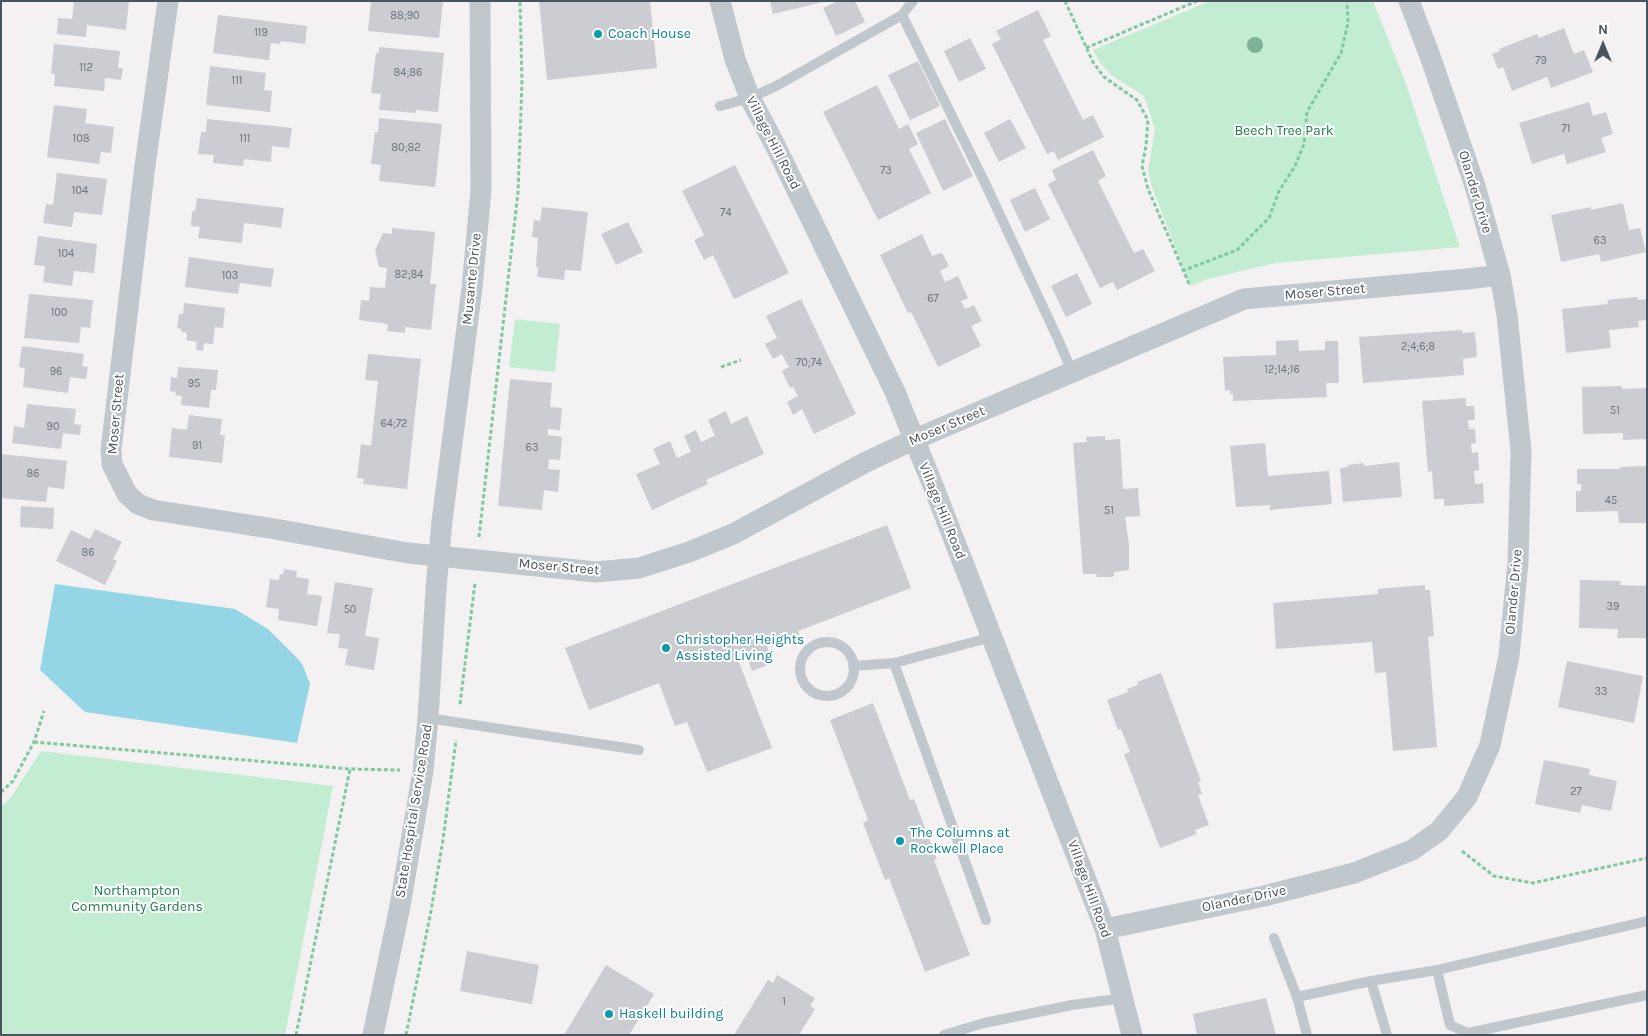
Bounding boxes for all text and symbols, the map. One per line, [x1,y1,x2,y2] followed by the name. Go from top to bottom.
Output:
[390,9,420,23] house number: 88;90
[1578,20,1628,70] north arrow
[1598,21,1608,38] text: N
[254,26,268,40] house number: 119
[608,26,691,42] place label: Coach House
[592,28,604,40] marker: Coach House
[1535,54,1547,68] house number: 79
[79,61,93,75] house number: 112
[394,66,422,80] house number: 84;86
[232,74,242,88] house number: 111
[742,93,804,193] street label: Village Hill Road
[1562,122,1570,136] house number: 71
[1234,123,1334,139] park label: Beech Tree Park
[73,132,89,146] house number: 108
[240,132,250,146] house number: 111
[391,141,421,155] house number: 80;82
[1454,149,1496,235] street label: Olander Drive
[880,164,892,178] house number: 73
[72,184,88,198] house number: 104
[720,206,732,220] house number: 74
[459,232,485,326] street label: Musante Drive
[1594,234,1606,248] house number: 63
[58,247,74,261] house number: 104
[395,268,423,282] house number: 82;84
[222,269,238,283] house number: 103
[1284,280,1366,304] street label: Moser Street
[927,292,939,306] house number: 67
[51,306,67,320] house number: 100
[1401,340,1435,354] house number: 2;4;6;8
[796,356,822,370] house number: 70;74
[1264,363,1300,377] house number: 12;14;16
[50,365,62,379] house number: 96
[104,373,128,455] street label: Moser Street
[188,377,200,391] house number: 95
[906,402,988,450] street label: Moser Street
[1610,404,1620,418] house number: 51
[381,417,407,431] house number: 64;72
[47,420,59,434] house number: 90
[192,439,202,453] house number: 91
[526,441,538,455] house number: 63
[915,460,969,562] street label: Village Hill Road
[26,467,40,481] house number: 86
[1605,494,1617,508] house number: 45
[1104,504,1114,518] house number: 51
[81,546,95,560] house number: 86
[1502,549,1526,635] street label: Olander Drive
[518,555,600,579] street label: Moser Street
[1607,600,1619,614] house number: 39
[344,603,356,617] house number: 50
[676,632,804,664] place label: Christopher Heights Assisted Living
[660,642,672,654] marker: Christopher Heights Assisted Living
[1595,685,1607,699] house number: 33
[392,723,436,899] street label: State Hospital Service Road
[1570,785,1582,799] house number: 27
[910,825,1010,858] place label: The Columns at Rockwell Place
[894,835,906,847] marker: The Columns at Rockwell Place
[1064,838,1114,940] street label: Village Hill Road
[1200,882,1288,916] street label: Olander Drive
[71,883,203,916] park label: Northampton Community Gardens
[782,995,786,1009] house number: 1
[619,1006,723,1022] place label: Haskell building
[603,1008,615,1020] marker: Haskell building

